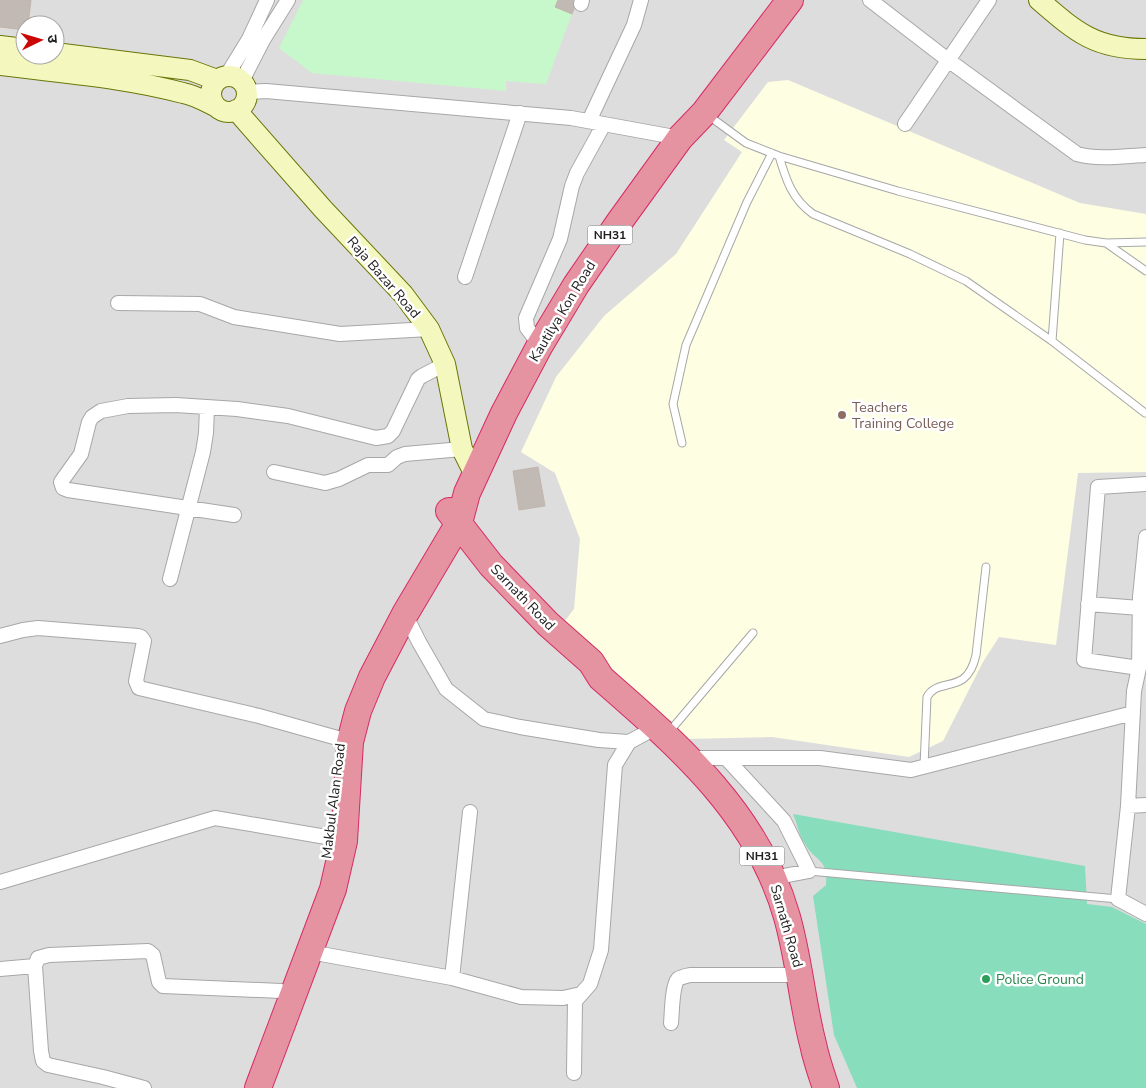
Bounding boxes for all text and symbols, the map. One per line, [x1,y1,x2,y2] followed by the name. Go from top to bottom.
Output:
[15,15,65,65] north arrow
[43,34,62,45] text: उ
[588,226,632,244] road number: NH31
[343,232,425,322] street label: Raja Bazar Road
[525,257,600,365] street label: Kautilya Kon Road
[852,398,954,433] place label: Teachers Training College
[836,409,848,421] marker: Teachers Training College
[486,560,559,635] street label: Sarnath Road
[317,742,350,860] street label: Makbul Alan Road
[740,846,784,866] road number: NH31
[766,882,807,970] street label: Sarnath Road
[996,970,1084,989] place label: Police Ground
[980,973,992,985] marker: Police Ground

